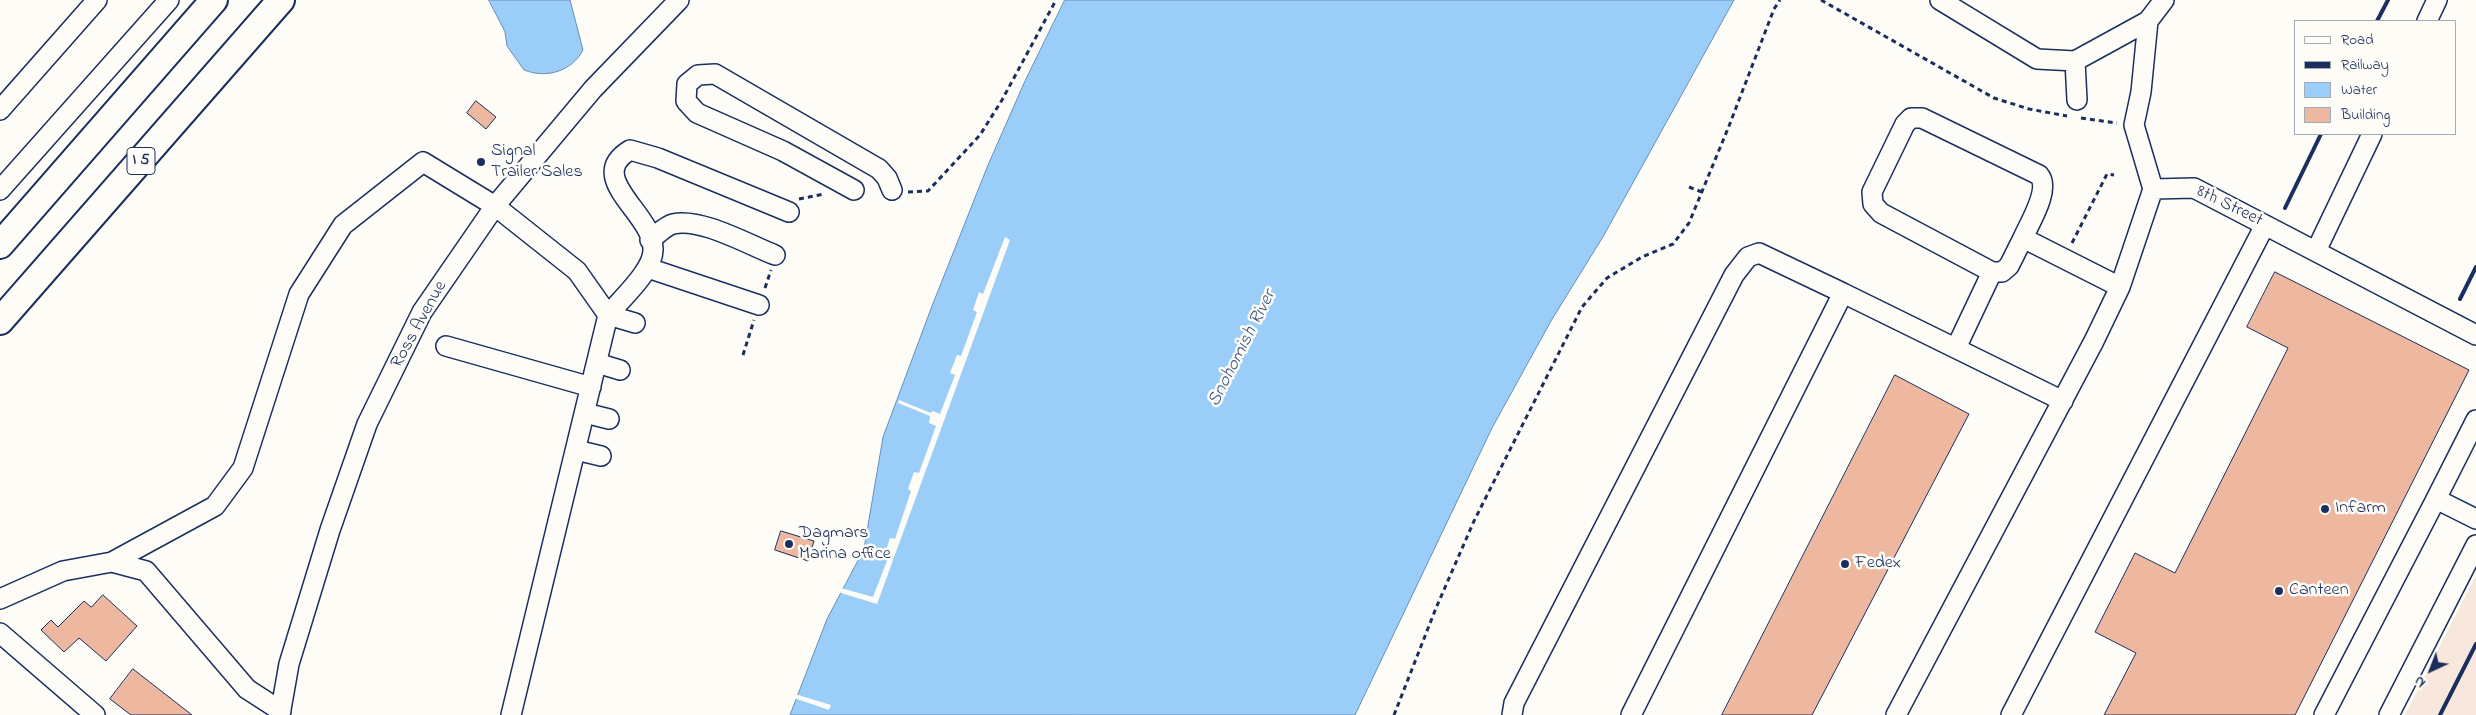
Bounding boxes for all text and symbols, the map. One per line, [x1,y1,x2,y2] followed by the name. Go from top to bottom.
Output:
[2294,20,2456,135] legend
[2341,29,2374,51] text: Road
[2341,54,2389,76] text: Railway
[2341,79,2377,101] text: Water
[2341,104,2390,126] text: Building
[491,141,583,183] place label: Signal Trailer Sales
[127,148,155,175] road number: I 5
[475,156,487,168] marker: Signal Trailer Sales
[2192,182,2266,232] street label: 8th Street
[387,278,453,372] street label: Ross Avenue
[1204,287,1282,411] water label: Snohomish River
[2335,498,2386,520] place label: Infarm
[2319,503,2331,515] marker: Infarm
[799,523,891,566] place label: Dagmars Marina office
[783,538,795,550] marker: Dagmars Marina office
[1855,553,1901,575] place label: Fedex
[1839,558,1851,570] marker: Fedex
[2289,580,2349,602] place label: Canteen
[2273,585,2285,597] marker: Canteen
[2406,645,2456,695] north arrow
[2410,670,2431,692] text: N

